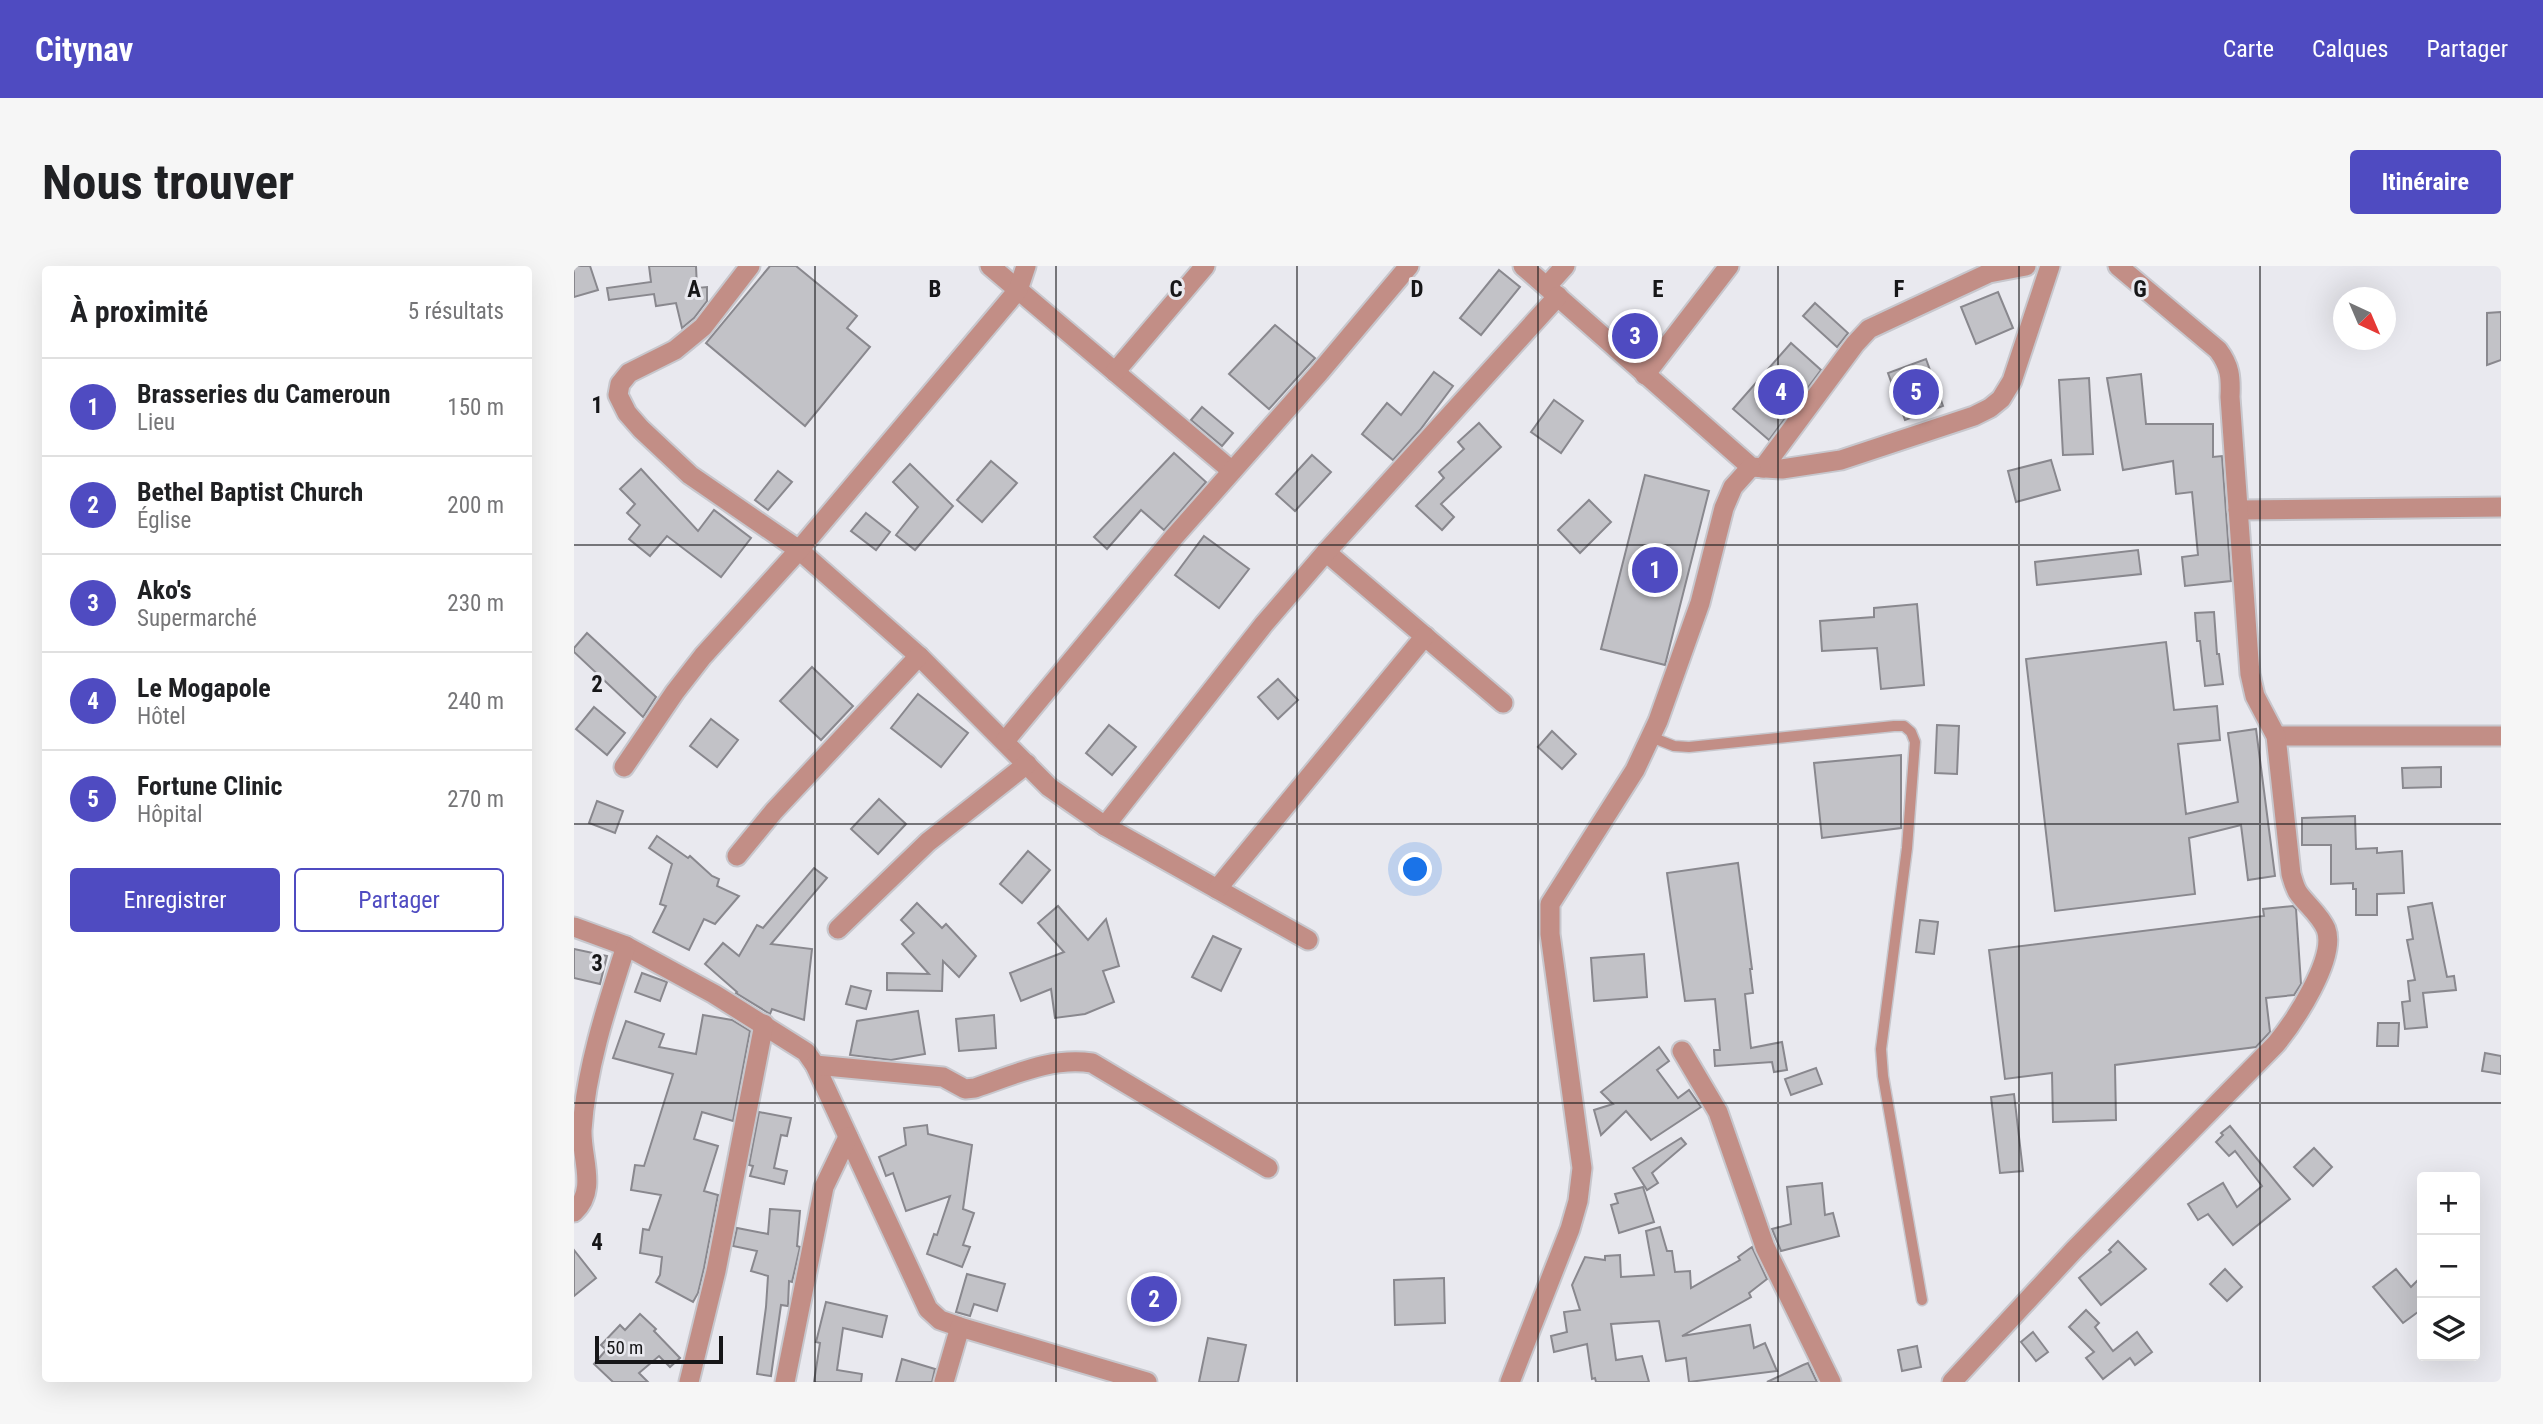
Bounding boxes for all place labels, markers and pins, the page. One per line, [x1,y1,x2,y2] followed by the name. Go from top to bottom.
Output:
[1612,310,1658,362] pin: 3
[1758,366,1804,418] pin: 4
[1893,366,1939,418] pin: 5
[1632,544,1678,596] pin: 1
[1131,1273,1177,1325] pin: 2

